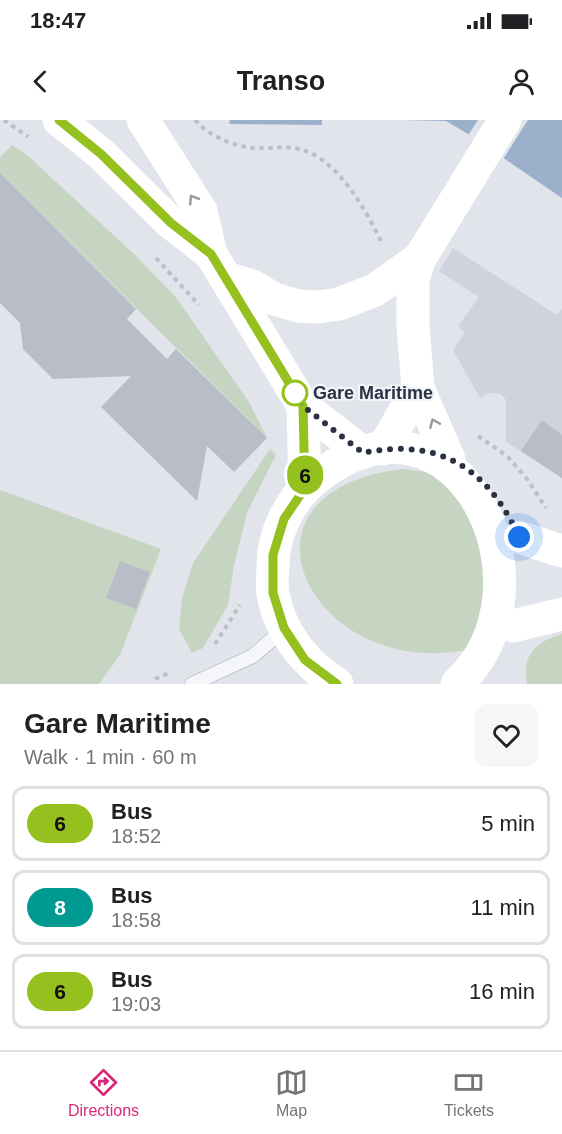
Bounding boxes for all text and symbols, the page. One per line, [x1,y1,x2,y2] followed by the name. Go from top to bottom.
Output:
[30,8,86,33] text: 18:47
[24,65,57,98] icon: back
[505,65,538,98] icon: person
[237,66,325,96] text: Transo
[189,195,200,206] one-way arrow
[282,380,308,406] marker: Gare Maritime
[313,383,433,403] place label: Gare Maritime
[429,418,441,429] one-way arrow
[286,456,324,494] line badge: 6
[299,464,311,487] text: 6
[504,522,534,552] your location
[475,704,538,767] button: heart
[24,708,211,739] text: Gare Maritime
[24,746,197,768] text: Walk · 1 min · 60 m
[111,799,153,824] text: Bus
[481,811,535,836] text: 5 min
[54,812,66,835] text: 6
[111,825,161,847] text: 18:52
[111,883,153,908] text: Bus
[471,895,535,920] text: 11 min
[54,896,66,919] text: 8
[111,909,161,931] text: 18:58
[111,967,153,992] text: Bus
[469,979,535,1004] text: 16 min
[54,980,66,1003] text: 6
[111,993,161,1015] text: 19:03
[68,1066,139,1120] tab: Directions
[275,1066,308,1120] tab: Map
[444,1066,494,1120] tab: Tickets

